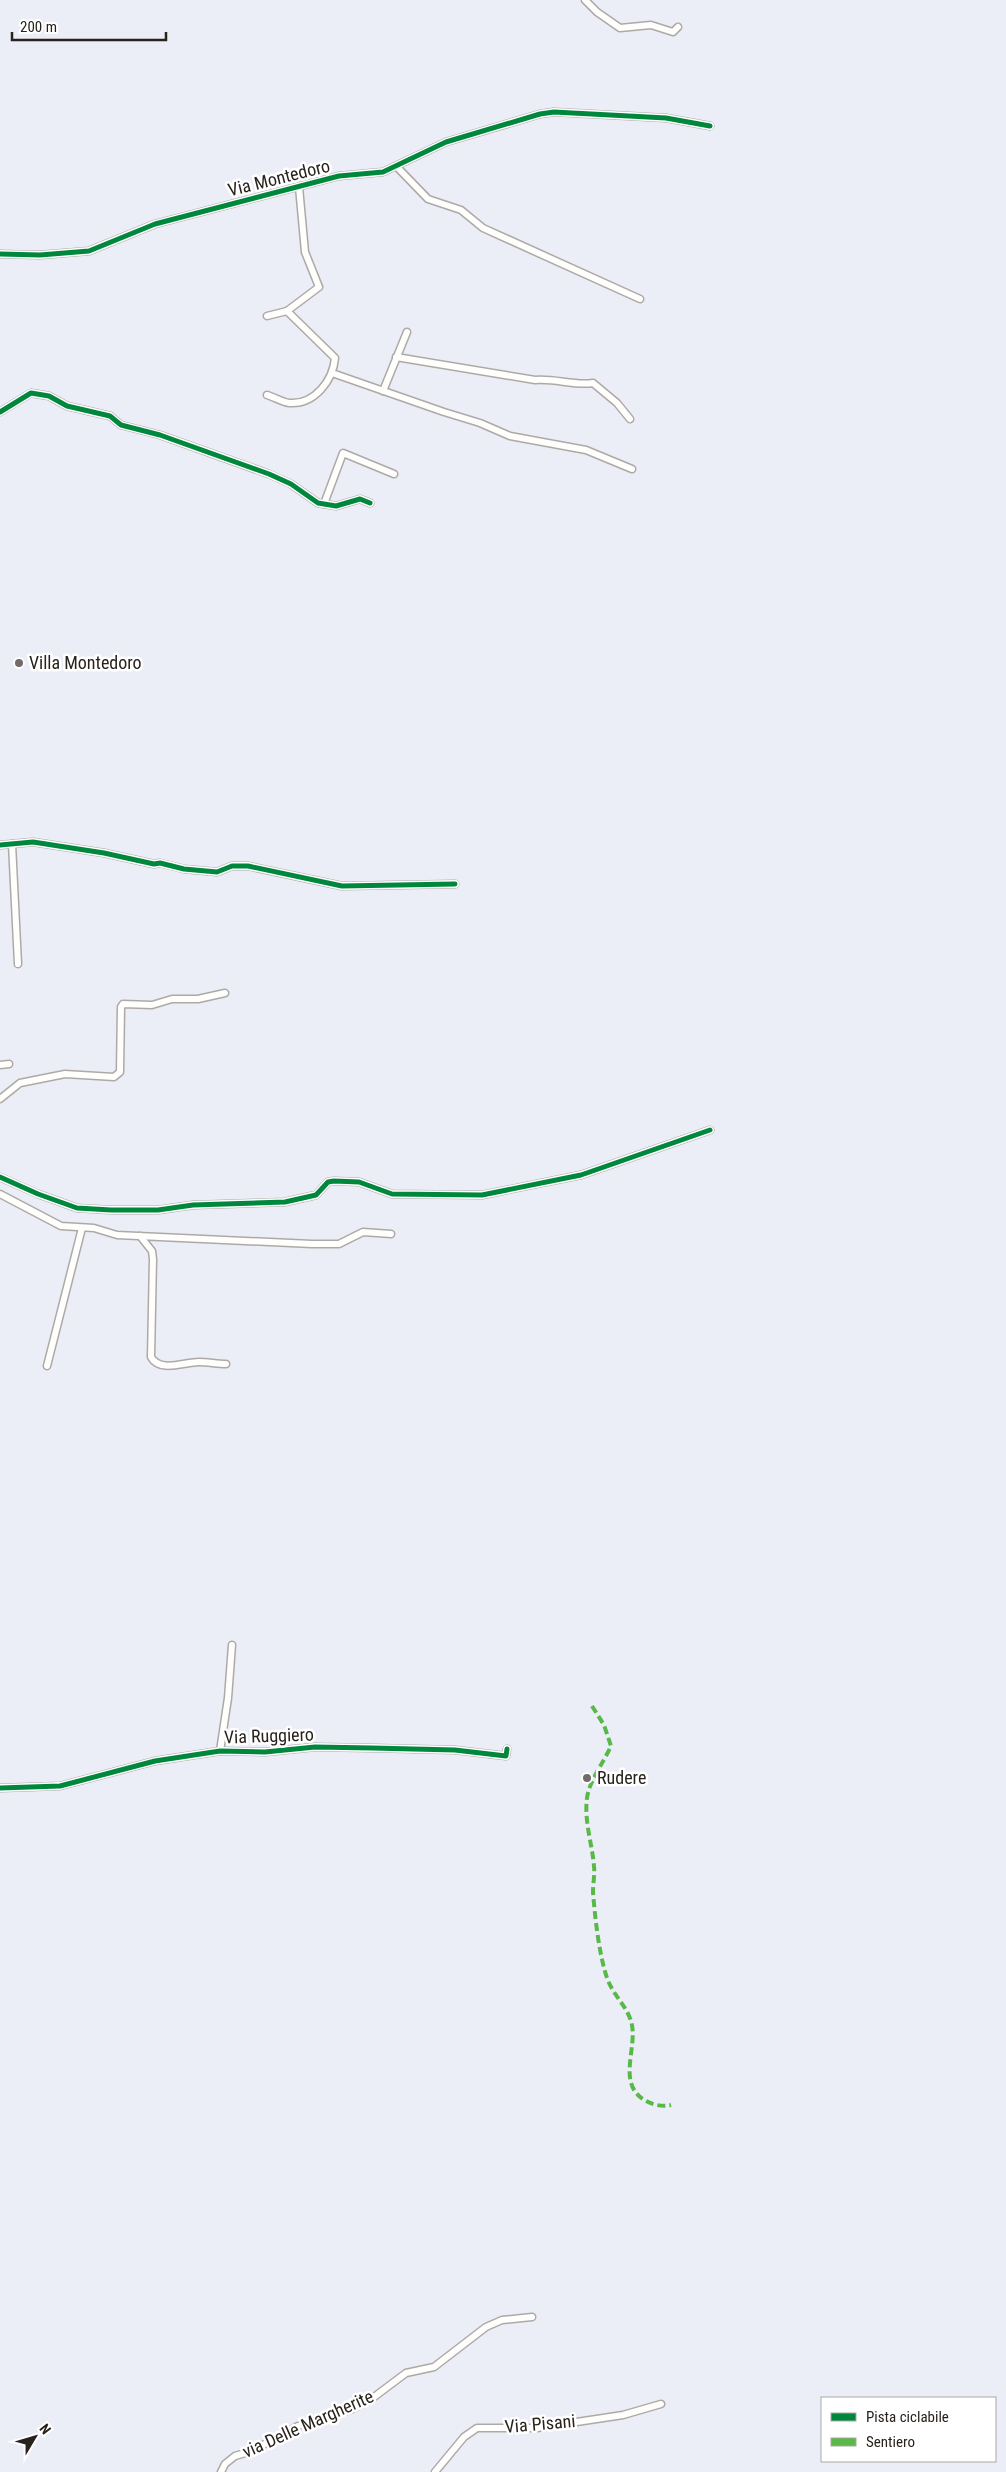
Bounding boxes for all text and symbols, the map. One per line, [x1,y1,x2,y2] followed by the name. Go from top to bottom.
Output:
[12,10,166,42] scale bar
[20,18,57,36] text: 200 m
[226,155,332,200] street label: Via Montedoro
[29,652,142,673] place label: Villa Montedoro
[13,657,25,669] marker: Villa Montedoro
[224,1723,314,1748] street label: Via Ruggiero
[597,1767,646,1788] place label: Rudere
[581,1772,593,1784] marker: Rudere
[239,2385,376,2462] street label: via Delle Margherite
[821,2397,996,2462] legend
[866,2408,949,2426] text: Pista ciclabile
[504,2410,576,2437] street label: Via Pisani
[10,2412,60,2462] north arrow
[36,2421,54,2437] text: N
[866,2433,915,2451] text: Sentiero

